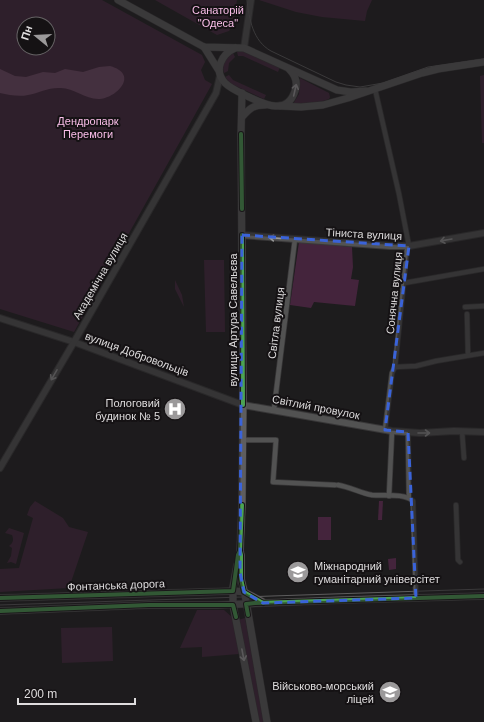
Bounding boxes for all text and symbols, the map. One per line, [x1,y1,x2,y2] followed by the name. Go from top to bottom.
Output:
[192,4,244,29] park label: Санаторій "Одеса"
[16,16,56,56] north arrow
[19,24,34,42] text: Пн
[291,83,299,96] one-way arrow
[57,115,119,140] park label: Дендропарк Перемоги
[325,226,403,242] street label: Тіниста вулиця
[70,231,130,321] street label: Академічна вулиця
[268,234,281,241] one-way arrow
[439,236,452,244] one-way arrow
[384,251,404,335] street label: Сонячна вулиця
[227,253,239,387] street label: вулиця Артура Савельєва
[266,286,286,360] street label: Світла вулиця
[84,330,191,378] street label: вулиця Добровольців
[50,369,58,381] one-way arrow
[271,393,361,421] street label: Світлий провулок
[162,396,188,422] hospital icon: Пологовий будинок № 5
[95,397,160,422] place label: Пологовий будинок № 5
[417,429,430,437] one-way arrow
[285,559,311,585] school or university icon: Міжнародний гуманітарний універсітет
[314,560,440,585] place label: Міжнародний гуманітарний універсітет
[67,577,166,593] street label: Фонтанська дорога
[239,648,247,661] one-way arrow
[377,679,403,705] school or university icon: Військово-морський ліцей
[18,680,135,706] scale bar
[272,680,374,705] place label: Військово-морський ліцей
[24,687,57,701] text: 200 m

